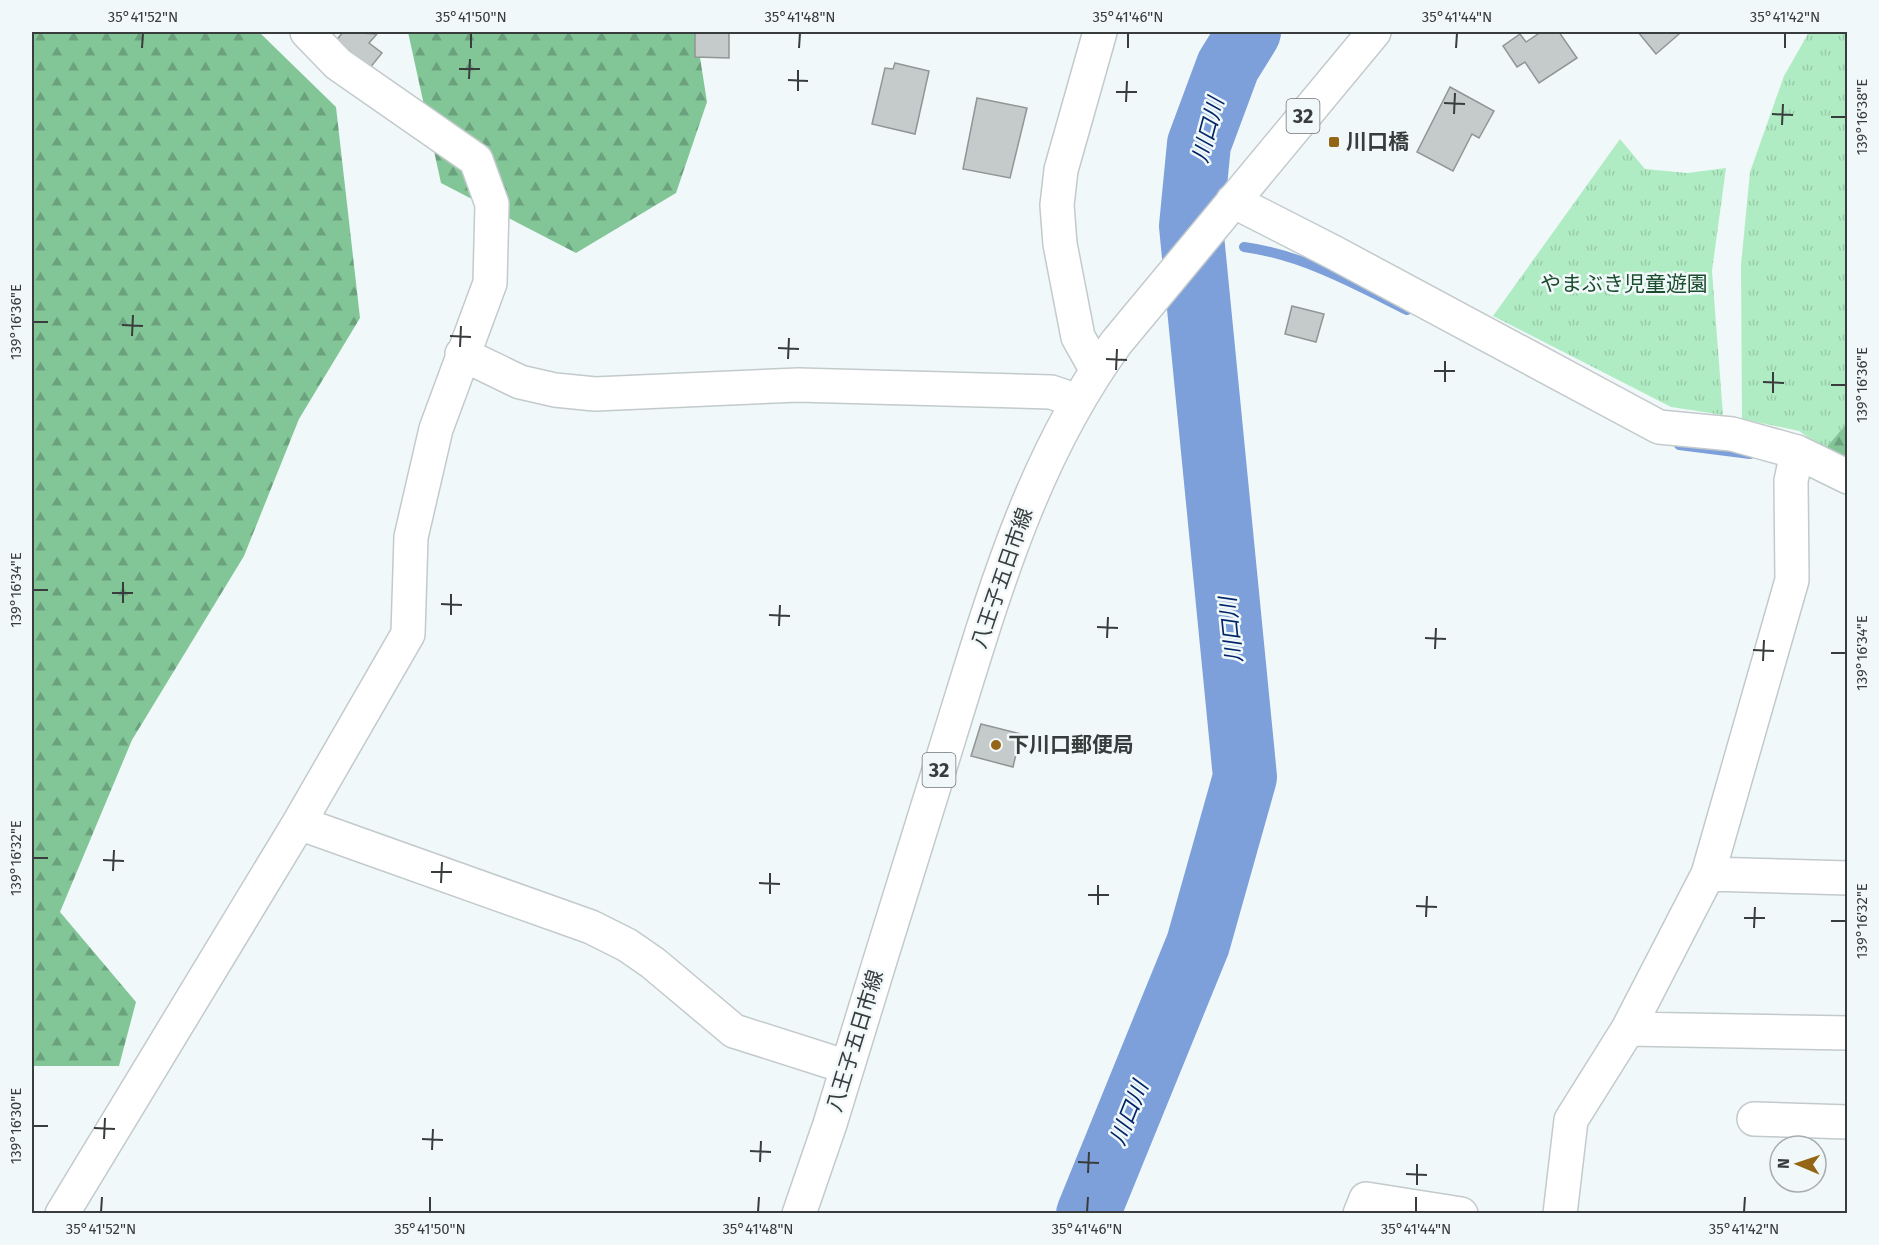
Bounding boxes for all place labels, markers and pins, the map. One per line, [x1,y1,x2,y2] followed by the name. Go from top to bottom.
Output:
[1346,129,1409,155] place label: 川口橋
[1327,135,1341,149] marker: 川口橋
[1008,732,1134,758] place label: 下川口郵便局
[989,738,1003,752] marker: 下川口郵便局

